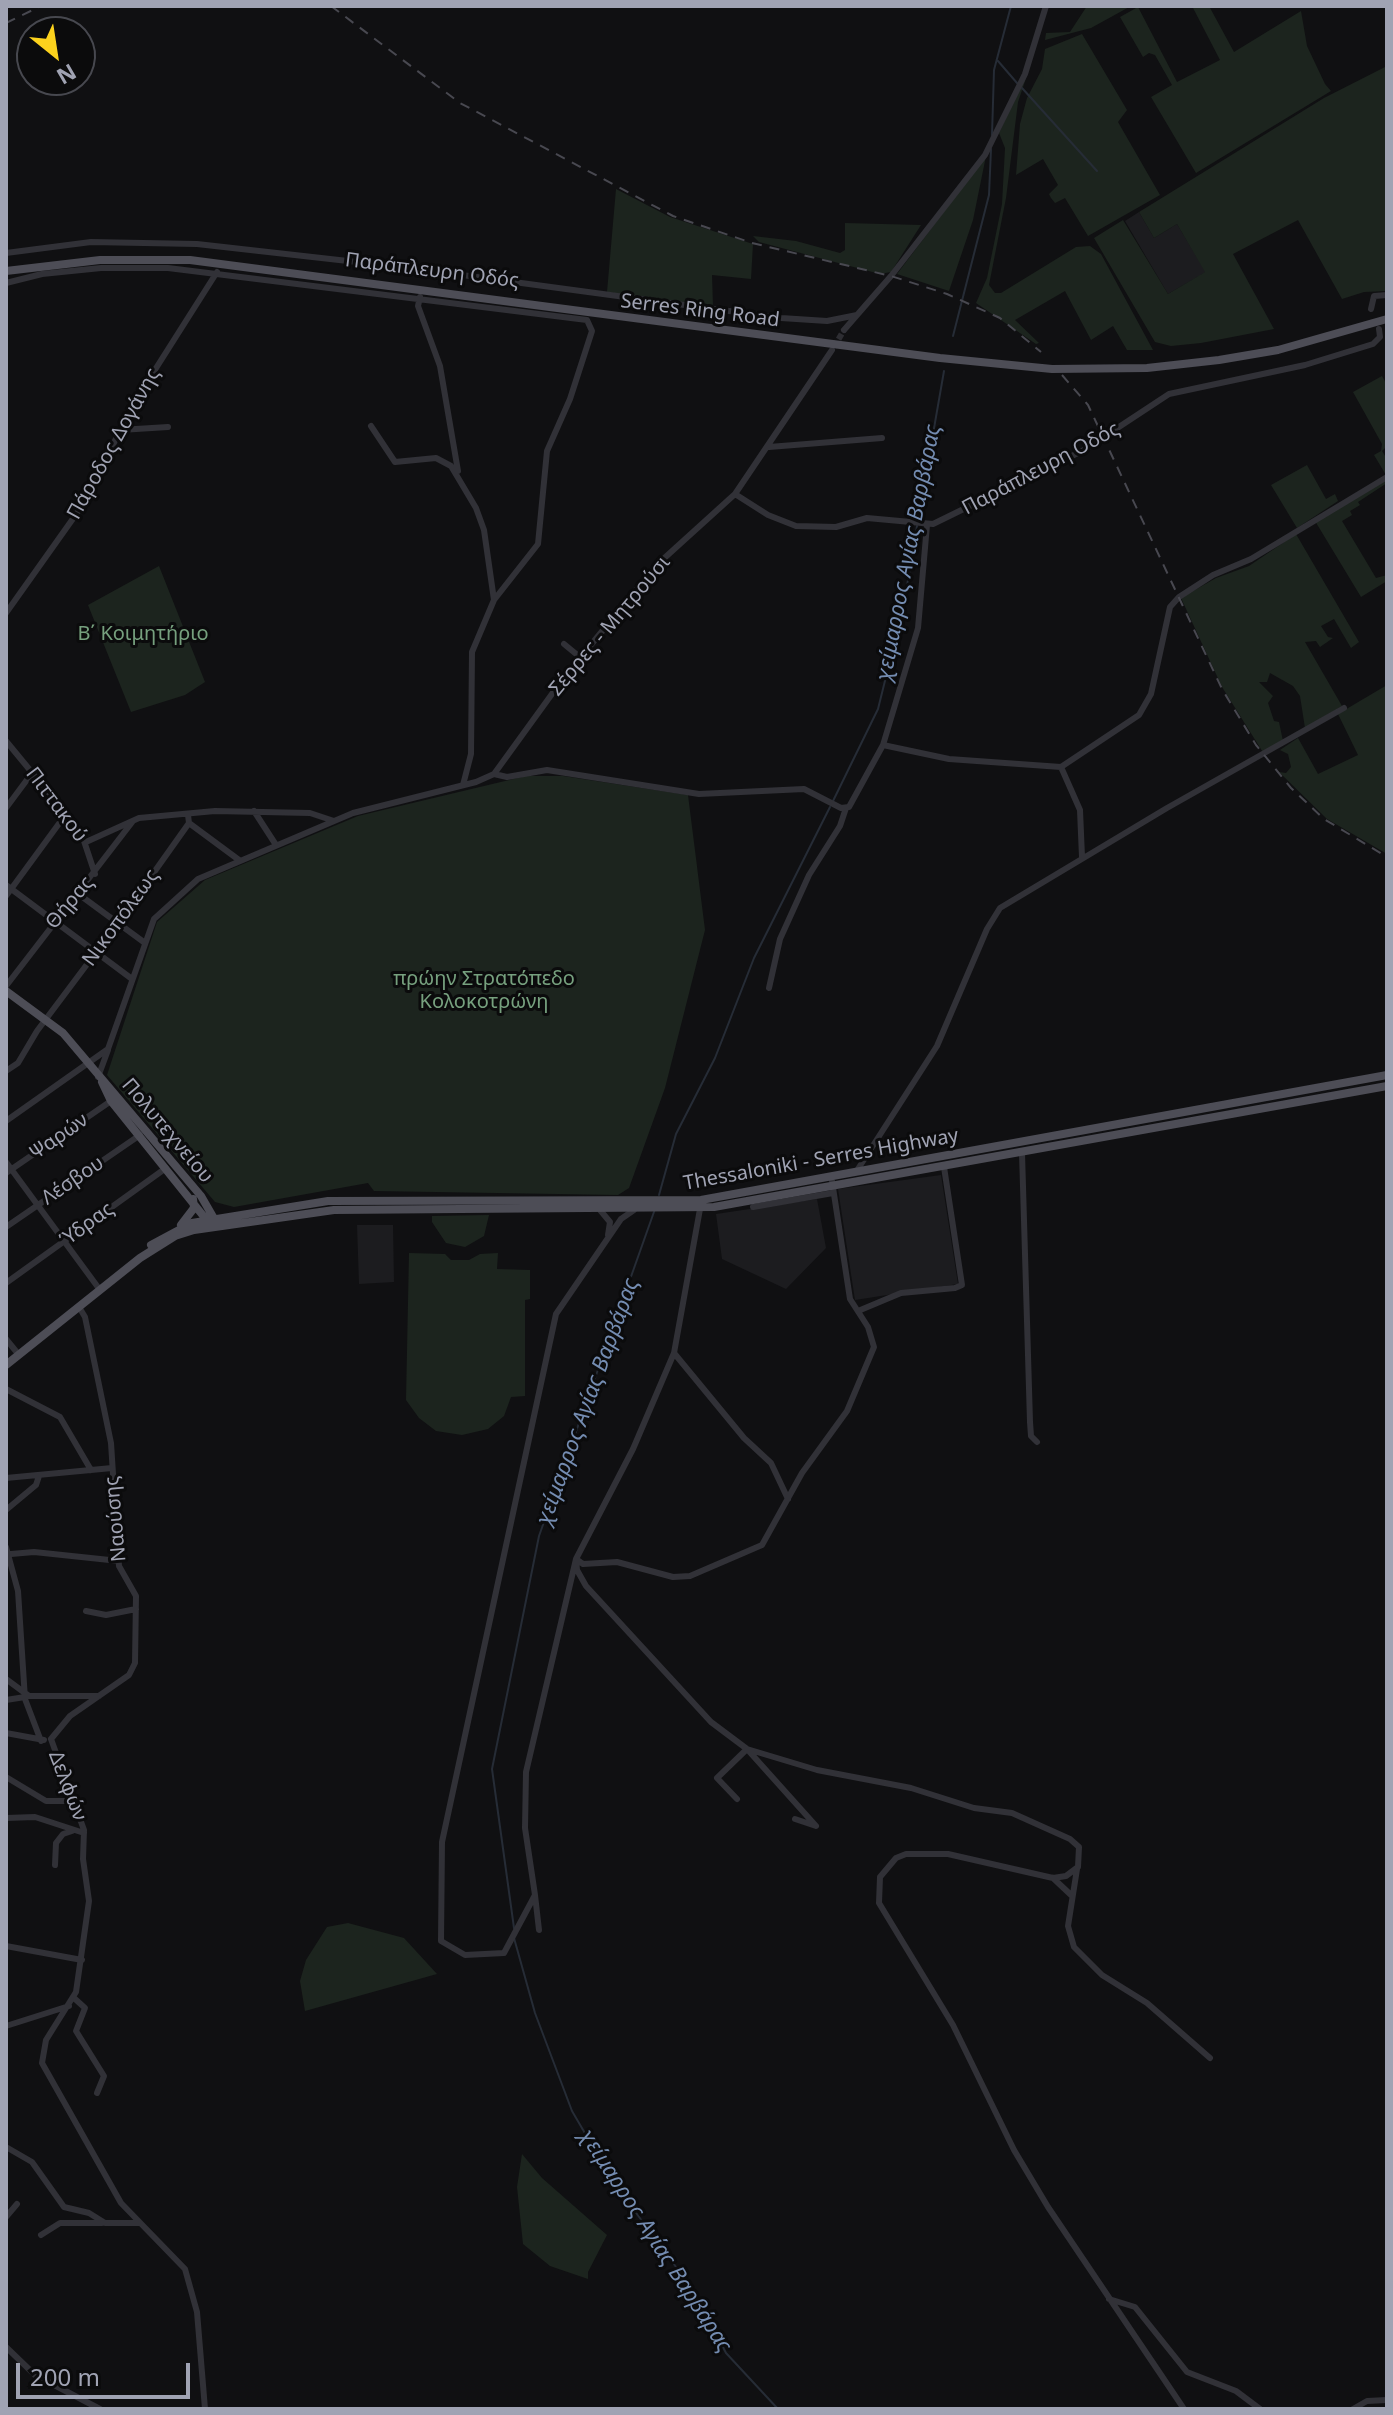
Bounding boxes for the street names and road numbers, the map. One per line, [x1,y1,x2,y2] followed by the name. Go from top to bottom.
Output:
[344,248,520,294] street label: Παράπλευρη Οδός
[619,289,781,333] street label: Serres Ring Road
[62,364,166,524] street label: Πάροδος Δογάνης
[958,417,1124,521] street label: Παράπλευρη Οδός
[544,551,676,701] street label: Σέρρες - Μητρούσι
[20,763,92,847] street label: Πιττακού
[78,865,164,971] street label: Νικοπόλεως
[41,872,99,934] street label: Θήρας
[116,1074,218,1188] street label: Πολυτεχνείου
[25,1108,93,1166] street label: Ψαρών
[682,1124,960,1196] street label: Thessaloniki - Serres Highway
[37,1151,109,1211] street label: Λέσβου
[56,1198,118,1252] street label: Ύδρας
[100,1475,132,1563] street label: Ναούσης
[43,1748,91,1824] street label: Δελφών

